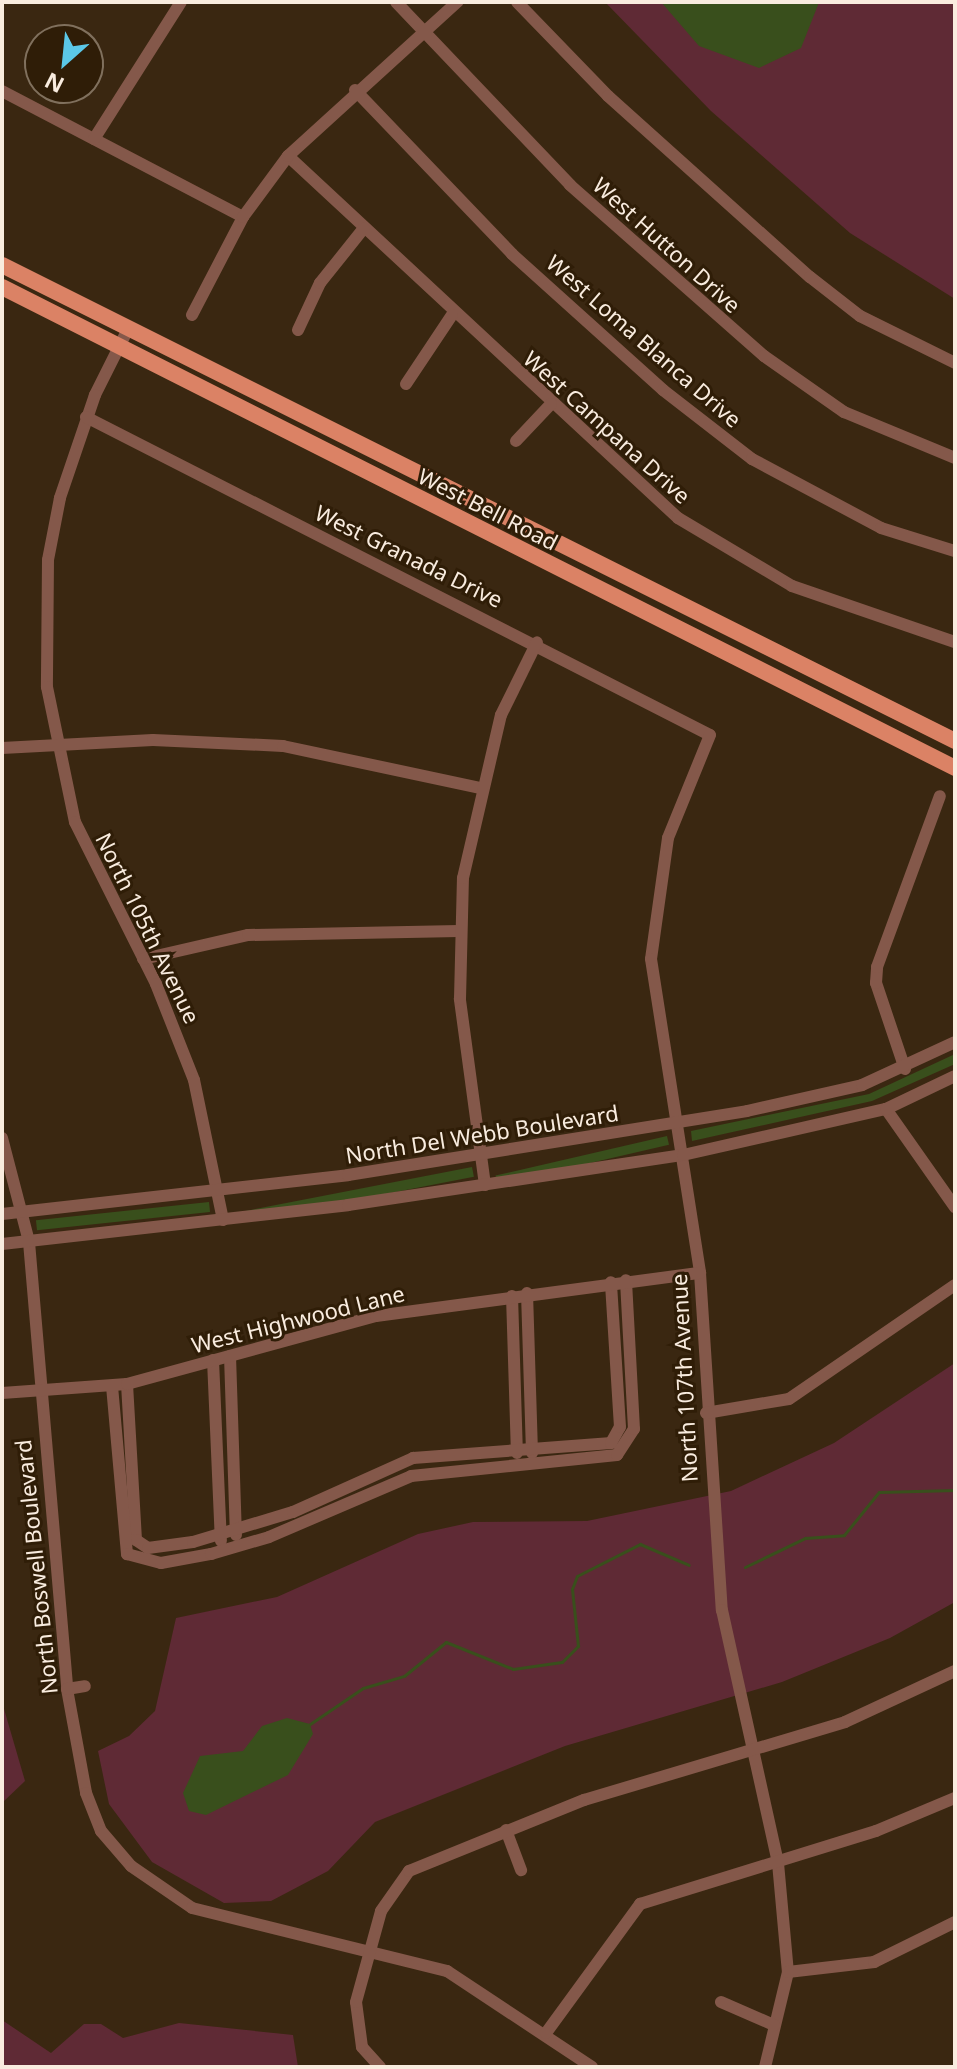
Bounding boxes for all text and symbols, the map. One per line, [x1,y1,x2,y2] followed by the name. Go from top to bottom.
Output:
[24,24,104,104] north arrow
[39,66,69,101] text: N
[588,172,746,318] street label: West Hutton Drive
[541,249,747,433] street label: West Loma Blanca Drive
[518,345,696,509] street label: West Campana Drive
[414,462,562,556] street label: West Bell Road
[311,499,507,613] street label: West Granada Drive
[90,828,206,1028] street label: North 105th Avenue
[344,1099,620,1169] street label: North Del Webb Boulevard
[665,1273,703,1483] street label: North 107th Avenue
[189,1280,407,1358] street label: West Highwood Lane
[10,1438,62,1696] street label: North Boswell Boulevard

